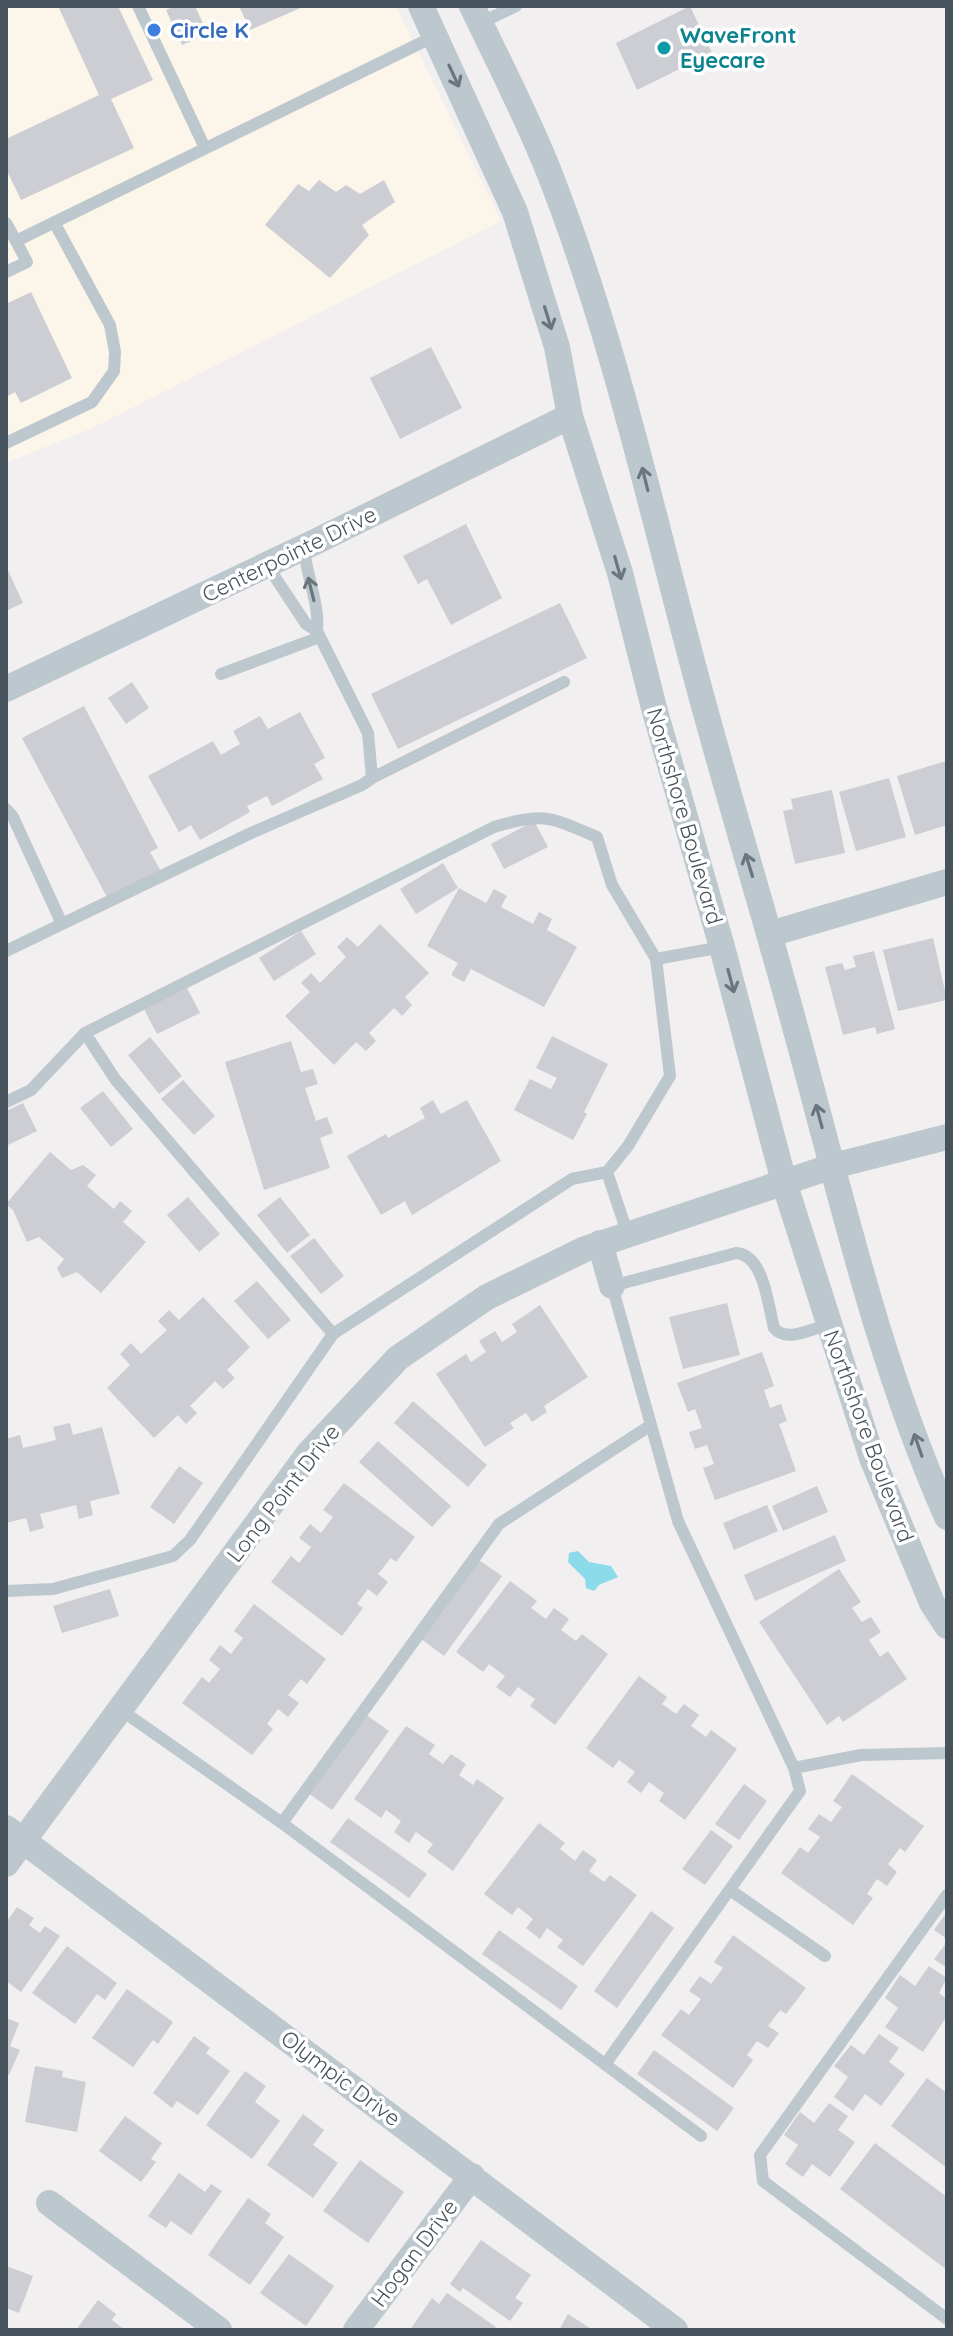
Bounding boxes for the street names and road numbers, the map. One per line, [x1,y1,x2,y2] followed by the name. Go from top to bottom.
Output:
[197,500,381,608] street label: Centerpointe Drive
[641,705,729,927] street label: Northshore Boulevard
[818,1326,920,1546] street label: Northshore Boulevard
[220,1418,346,1568] street label: Long Point Drive
[276,2024,406,2132] street label: Olympic Drive
[364,2194,464,2312] street label: Hogan Drive

